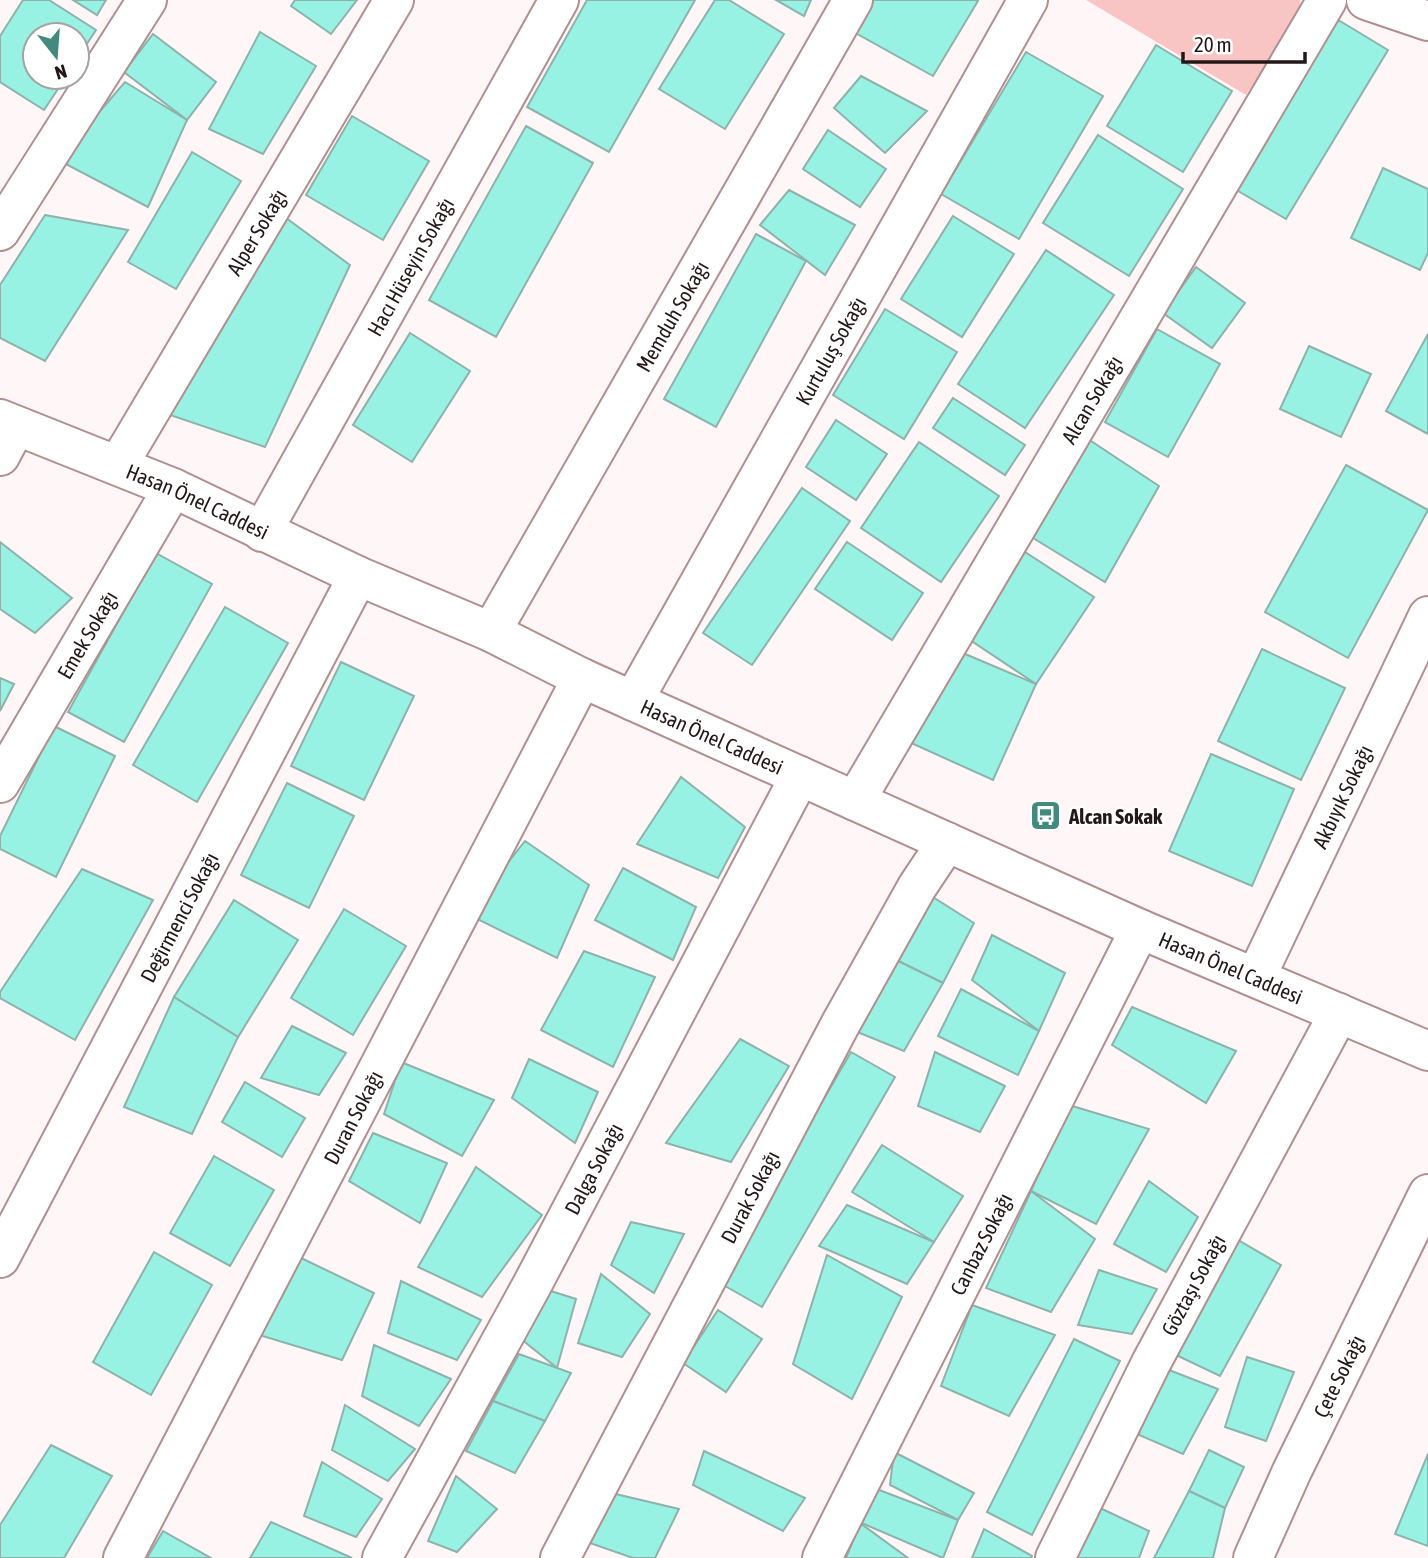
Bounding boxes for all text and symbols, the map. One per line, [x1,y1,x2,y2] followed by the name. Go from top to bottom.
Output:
[21,21,91,91] north arrow
[1183,21,1306,65] scale bar
[1194,32,1232,56] text: 20 m
[52,60,70,84] text: N
[221,185,291,279] street label: Alper Sokağı
[362,193,458,340] street label: Hacı Hüseyin Sokağı
[631,257,713,376] street label: Memduh Sokağı
[790,293,870,409] street label: Kurtuluş Sokağı
[1056,351,1127,448] street label: Alcan Sokağı
[123,459,273,544] street label: Hasan Önel Caddesi
[52,587,122,683] street label: Emek Sokağı
[637,694,787,779] street label: Hasan Önel Caddesi
[1307,741,1377,852] street label: Akbıyık Sokağı
[1029,799,1063,833] bus stop icon: Alcan Sokak
[1068,804,1163,828] place label: Alcan Sokak
[135,848,223,986] street label: Değirmenci Sokağı
[1156,927,1306,1009] street label: Hasan Önel Caddesi
[319,1067,387,1168] street label: Duran Sokağı
[559,1119,627,1218] street label: Dalga Sokağı
[716,1146,784,1247] street label: Durak Sokağı
[945,1189,1017,1299] street label: Canbaz Sokağı
[1156,1230,1230,1339] street label: Göztaşı Sokağı
[1308,1331,1369,1421] street label: Çete Sokağı

